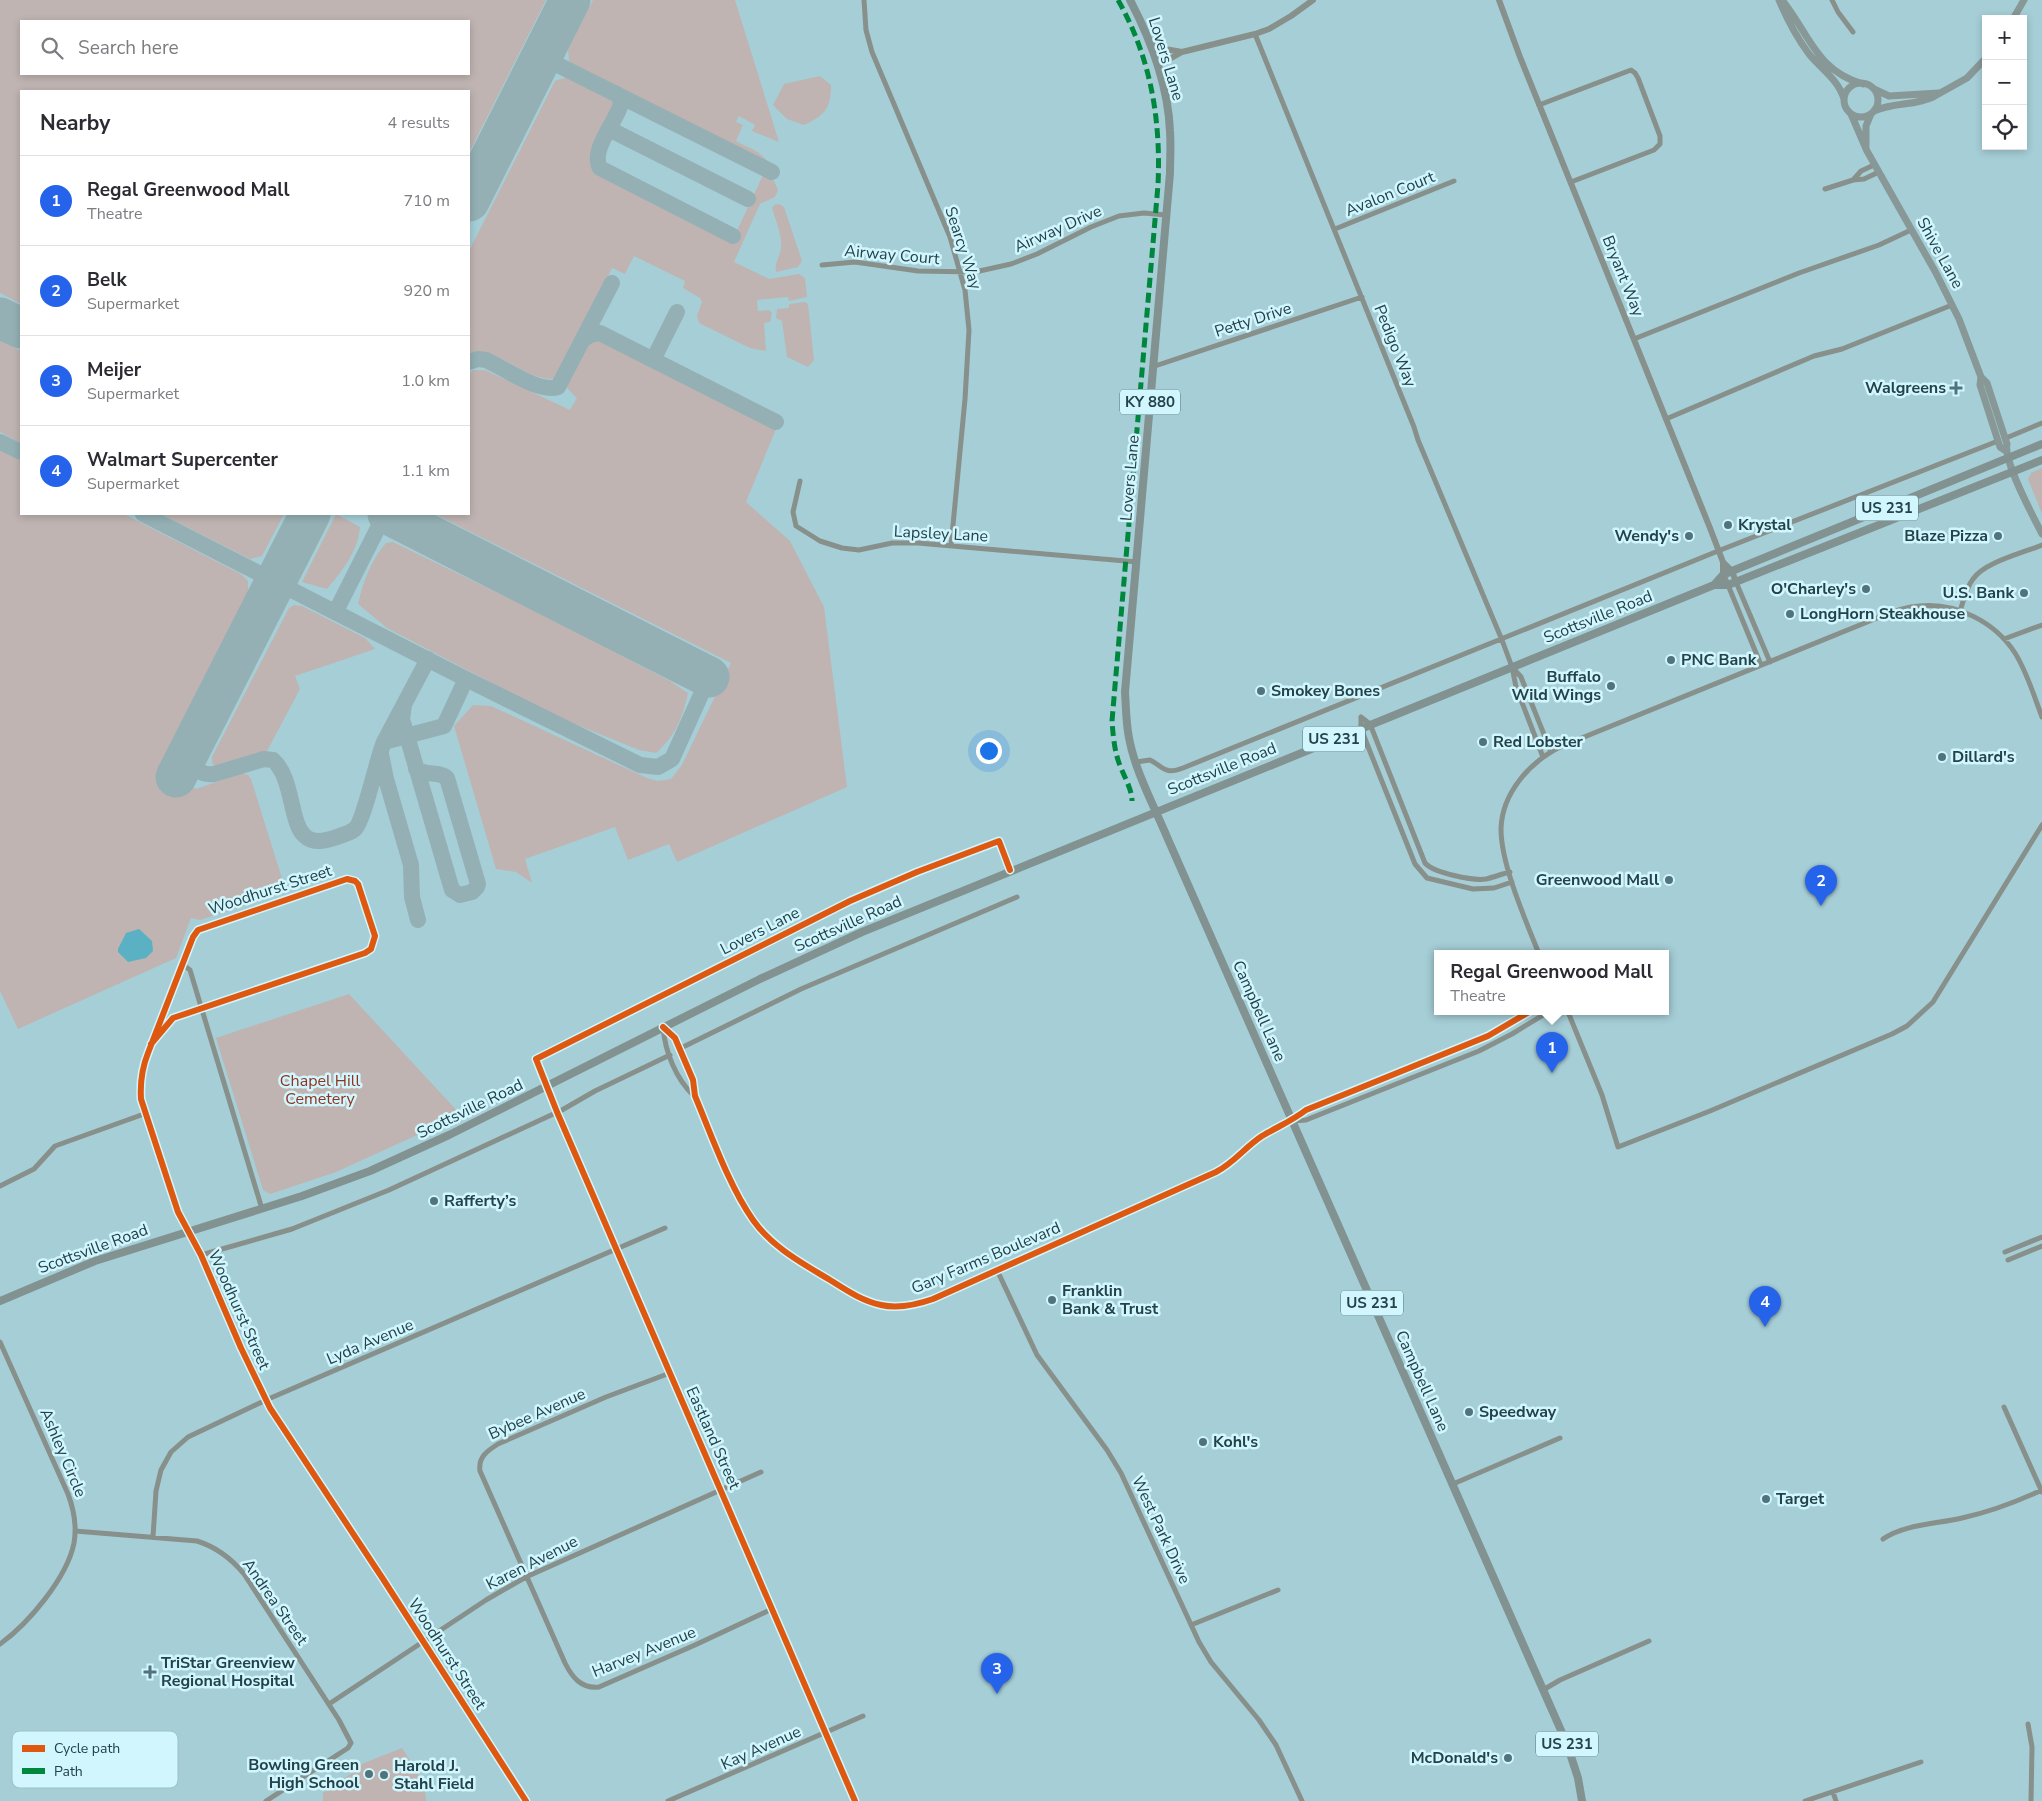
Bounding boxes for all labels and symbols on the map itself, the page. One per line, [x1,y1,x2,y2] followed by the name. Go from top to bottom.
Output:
[1143,15,1189,103] street label: Lovers Lane
[1342,166,1438,222] street label: Avalon Court
[1011,200,1105,258] street label: Airway Drive
[939,204,987,293] street label: Searcy Way
[1911,213,1969,293] street label: Shive Lane
[1597,232,1650,321] street label: Bryant Way
[843,240,941,270] street label: Airway Court
[1212,297,1294,343] street label: Petty Drive
[1368,302,1422,391] street label: Pedigo Way
[1865,377,1946,399] place label: Walgreens
[1950,382,1962,394] marker: Walgreens
[1120,390,1180,414] road number: KY 880
[1115,434,1145,522] street label: Lovers Lane
[1856,496,1918,520] road number: US 231
[1738,514,1791,536] place label: Krystal
[1722,519,1734,531] marker: Krystal
[893,521,989,547] street label: Lapsley Lane
[1614,525,1679,547] place label: Wendy's
[1904,525,1988,547] place label: Blaze Pizza
[1683,530,1695,542] marker: Wendy's
[1992,530,2004,542] marker: Blaze Pizza
[1771,578,1856,600] place label: O'Charley's
[1942,582,2014,604] place label: U.S. Bank
[1860,583,1872,595] marker: O'Charley's
[1540,585,1656,649] street label: Scottsville Road
[2018,587,2030,599] marker: U.S. Bank
[1800,603,1965,625] place label: LongHorn Steakhouse
[1784,608,1796,620] marker: LongHorn Steakhouse
[1681,649,1757,671] place label: PNC Bank
[1665,654,1677,666] marker: PNC Bank
[1511,666,1601,706] place label: Buffalo Wild Wings
[1271,680,1380,702] place label: Smokey Bones
[1605,680,1617,692] marker: Buffalo Wild Wings
[1255,685,1267,697] marker: Smokey Bones
[1303,726,1365,752] road number: US 231
[1493,731,1584,753] place label: Red Lobster
[1477,736,1489,748] marker: Red Lobster
[1164,737,1280,801] street label: Scottsville Road
[976,738,1002,764] your location
[1952,746,2015,768] place label: Dillard's
[1936,751,1948,763] marker: Dillard's
[205,860,335,920] street label: Woodhurst Street
[1805,865,1837,906] pin: 2
[1536,869,1659,891] place label: Greenwood Mall
[1663,874,1675,886] marker: Greenwood Mall
[791,890,905,958] street label: Scottsville Road
[717,902,803,960] street label: Lovers Lane
[1227,957,1291,1065] street label: Campbell Lane
[1536,1032,1568,1073] pin: 1
[280,1070,360,1110] park label: Chapel Hill Cemetery
[413,1074,527,1144] street label: Scottsville Road
[444,1190,516,1212] place label: Rafferty’s
[428,1195,440,1207] marker: Rafferty’s
[908,1217,1064,1299] street label: Gary Farms Boulevard
[35,1219,151,1279] street label: Scottsville Road
[203,1247,275,1374] street label: Woodhurst Street
[1062,1280,1159,1320] place label: Franklin Bank & Trust
[1749,1286,1781,1327] pin: 4
[1341,1290,1403,1316] road number: US 231
[1046,1294,1058,1306] marker: Franklin Bank & Trust
[323,1314,417,1370] street label: Lyda Avenue
[1390,1327,1454,1435] street label: Campbell Lane
[485,1383,589,1445] street label: Bybee Avenue
[681,1383,746,1493] street label: Eastland Street
[1479,1401,1557,1423] place label: Speedway
[34,1405,92,1501] street label: Ashley Circle
[1463,1406,1475,1418] marker: Speedway
[1213,1431,1258,1453] place label: Kohl's
[1197,1436,1209,1448] marker: Kohl's
[1126,1473,1196,1587] street label: West Park Drive
[1776,1488,1825,1510] place label: Target
[1760,1493,1772,1505] marker: Target
[482,1530,582,1596] street label: Karen Avenue
[237,1555,313,1650] street label: Andrea Street
[403,1594,491,1714] street label: Woodhurst Street
[589,1621,699,1683] street label: Harvey Avenue
[161,1652,295,1692] place label: TriStar Greenview Regional Hospital
[981,1653,1013,1694] pin: 3
[143,1665,157,1679] marker: TriStar Greenview Regional Hospital
[718,1721,804,1775] street label: Kay Avenue
[12,1731,178,1788] legend
[1536,1732,1598,1756] road number: US 231
[54,1739,120,1758] text: Cycle path
[1411,1747,1498,1769] place label: McDonald's
[1502,1752,1514,1764] marker: McDonald's
[248,1754,359,1794] place label: Bowling Green High School
[394,1755,474,1795] place label: Harold J. Stahl Field
[54,1762,83,1781] text: Path
[363,1768,375,1780] marker: Bowling Green High School
[378,1769,390,1781] marker: Harold J. Stahl Field

